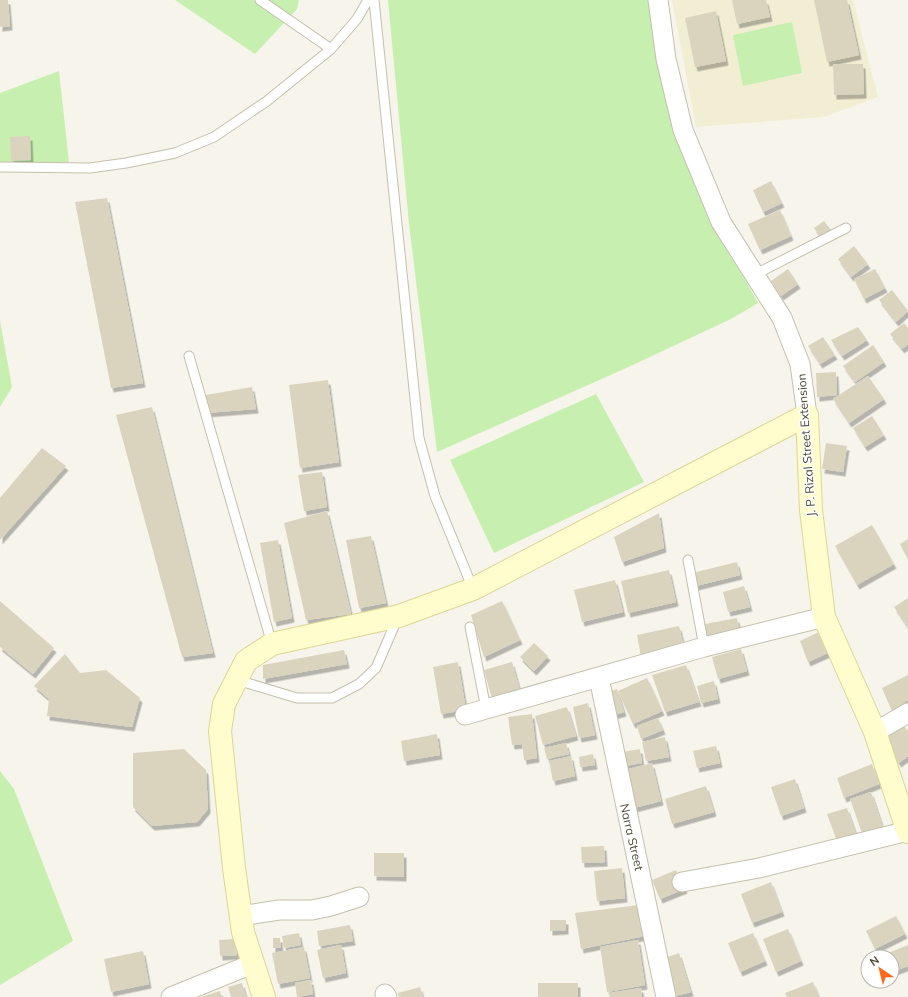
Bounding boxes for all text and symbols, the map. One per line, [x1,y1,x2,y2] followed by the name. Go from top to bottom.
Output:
[794,373,818,517] street label: J. P. Rizal Street Extension
[617,802,647,872] street label: Narra Street
[860,949,900,989] north arrow
[867,953,882,969] text: N

